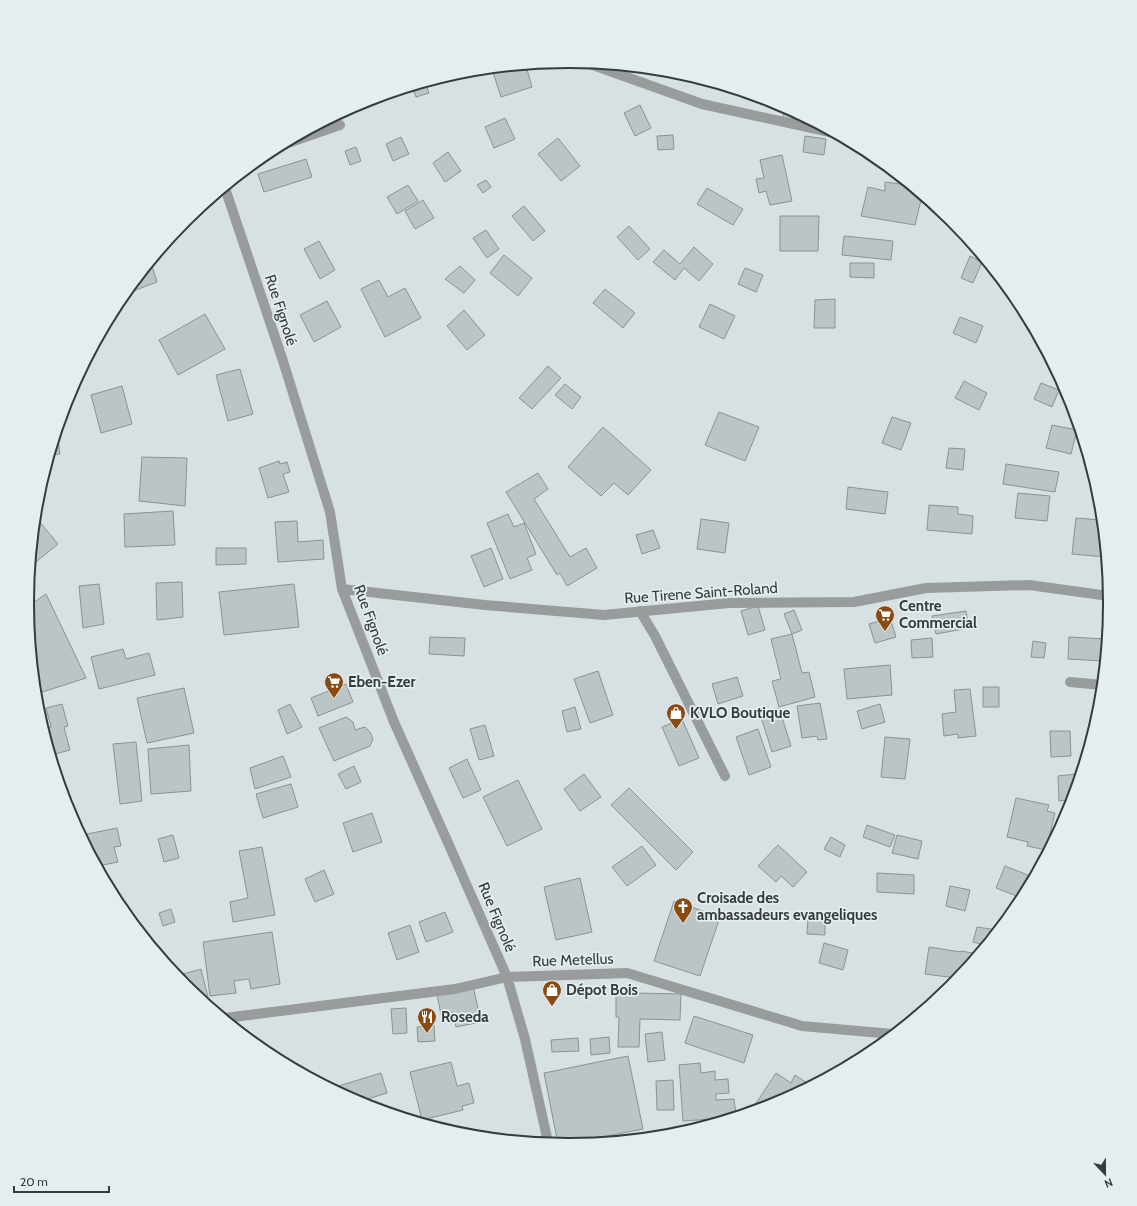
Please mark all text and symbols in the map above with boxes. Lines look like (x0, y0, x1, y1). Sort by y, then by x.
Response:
street label: Rue Fignolé (261, 272, 301, 348)
street label: Rue Tirene Saint-Roland (624, 579, 778, 607)
street label: Rue Fignolé (350, 582, 392, 658)
place label: Centre Commercial (899, 597, 977, 632)
supermarket icon: Centre Commercial (874, 604, 896, 632)
supermarket icon: Eben-Ezer (323, 671, 345, 699)
place label: Eben-Ezer (348, 673, 416, 691)
shop icon: KVLO Boutique (665, 702, 687, 730)
place label: KVLO Boutique (690, 704, 791, 722)
street label: Rue Fignolé (474, 879, 520, 955)
place label: Croisade des ambassadeurs evangeliques (697, 889, 877, 924)
church icon: Croisade des ambassadeurs evangeliques (672, 896, 694, 924)
street label: Rue Metellus (532, 950, 614, 970)
shop icon: Dépot Bois (541, 979, 563, 1007)
place label: Dépot Bois (566, 981, 638, 999)
restaurant icon: Roseda (416, 1006, 438, 1034)
place label: Roseda (441, 1008, 489, 1026)
north arrow (1085, 1154, 1125, 1194)
scale bar (14, 1168, 109, 1194)
text: 20 m (20, 1174, 48, 1189)
text: N (1103, 1175, 1115, 1191)

